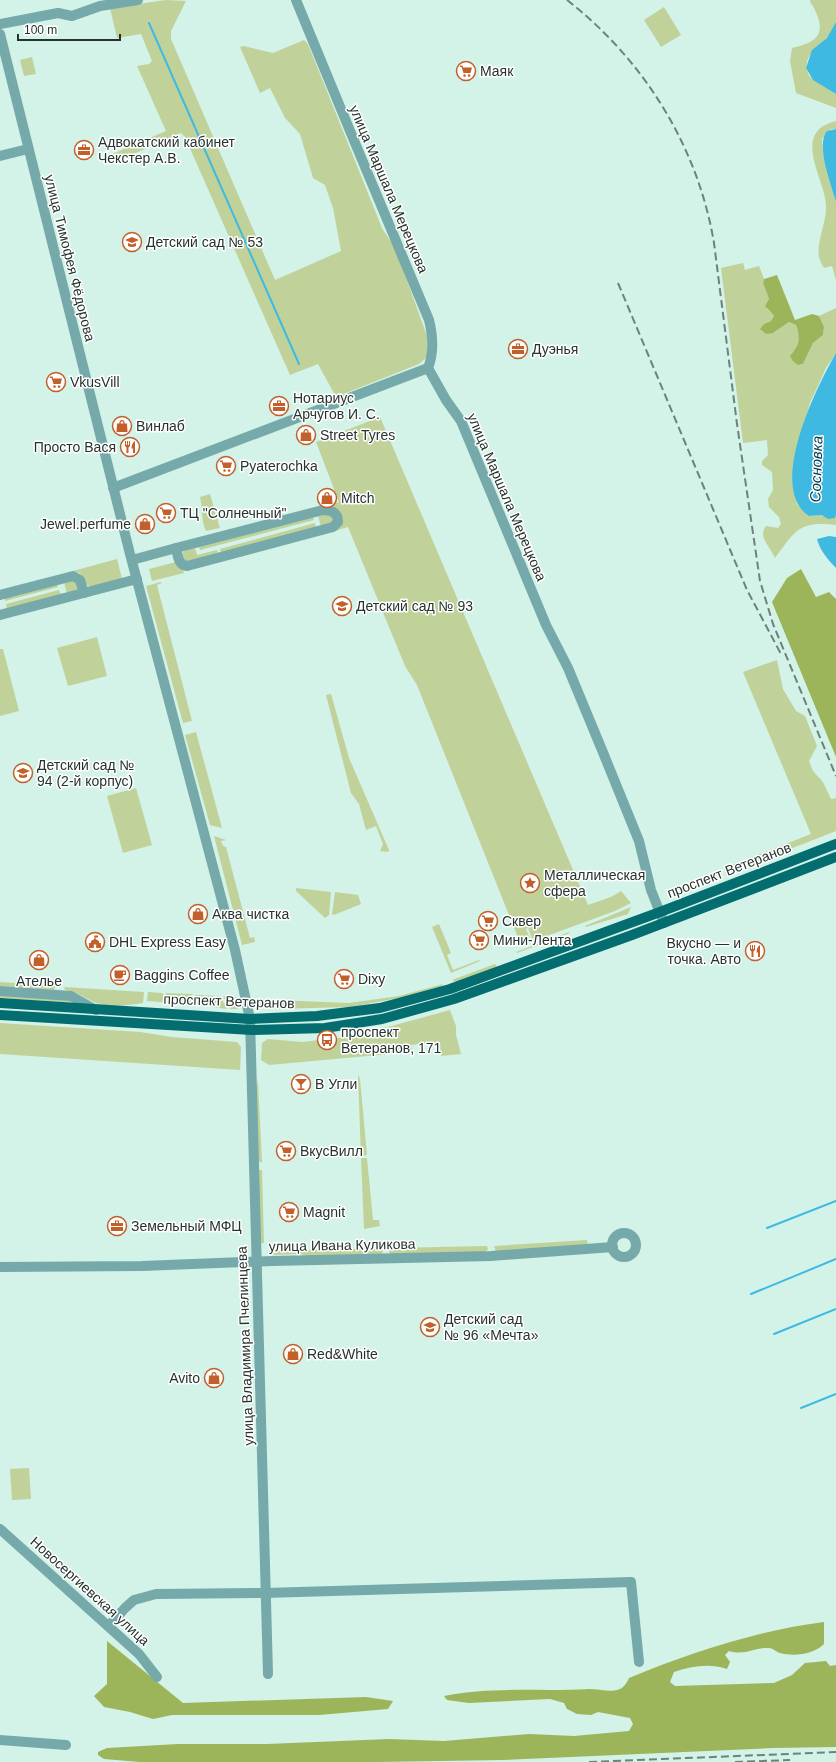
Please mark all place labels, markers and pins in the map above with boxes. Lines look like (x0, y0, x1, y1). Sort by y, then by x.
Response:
supermarket icon: Маяк (455, 60, 477, 82)
place label: Маяк (480, 63, 514, 79)
place label: Адвокатский кабинет Чекстер А.В. (98, 134, 236, 166)
office icon: Адвокатский кабинет Чекстер А.В. (73, 139, 95, 161)
school or university icon: Детский сад № 53 (121, 231, 143, 253)
place label: Детский сад № 53 (146, 234, 263, 250)
office icon: Дуэнья (507, 338, 529, 360)
place label: Дуэнья (532, 341, 578, 357)
supermarket icon: VkusVill (45, 371, 67, 393)
place label: VkusVill (70, 374, 120, 390)
place label: Нотариус Арчугов И. С. (293, 390, 380, 422)
office icon: Нотариус Арчугов И. С. (268, 395, 290, 417)
shop icon: Винлаб (111, 415, 133, 437)
place label: Винлаб (136, 418, 185, 434)
shop icon: Street Tyres (295, 424, 317, 446)
place label: Street Tyres (320, 427, 395, 443)
restaurant icon: Просто Вася (119, 436, 141, 458)
place label: Просто Вася (34, 439, 116, 455)
supermarket icon: Pyaterochka (215, 455, 237, 477)
place label: Pyaterochka (240, 458, 318, 474)
shop icon: Mitch (316, 487, 338, 509)
place label: Mitch (341, 490, 374, 506)
supermarket icon: ТЦ "Солнечный" (155, 502, 177, 524)
place label: ТЦ "Солнечный" (180, 505, 286, 521)
shop icon: Jewel.perfume (134, 513, 156, 535)
place label: Jewel.perfume (40, 516, 131, 532)
school or university icon: Детский сад № 93 (331, 595, 353, 617)
place label: Детский сад № 93 (356, 598, 473, 614)
place label: Детский сад № 94 (2-й корпус) (37, 757, 135, 789)
school or university icon: Детский сад № 94 (2-й корпус) (12, 762, 34, 784)
place label: Металлическая сфера (544, 867, 645, 899)
place icon: Металлическая сфера (519, 872, 541, 894)
shop icon: Аква чистка (187, 903, 209, 925)
place label: Аква чистка (212, 906, 289, 922)
supermarket icon: Сквер (477, 910, 499, 932)
place label: Сквер (502, 913, 541, 929)
supermarket icon: Мини-Лента (468, 929, 490, 951)
public building icon: DHL Express Easy (84, 931, 106, 953)
place label: Мини-Лента (493, 932, 572, 948)
place label: DHL Express Easy (109, 934, 226, 950)
place label: Вкусно — и точка. Авто (666, 935, 741, 967)
restaurant icon: Вкусно — и точка. Авто (744, 940, 766, 962)
shop icon: Ателье (28, 949, 50, 971)
cafe icon: Baggins Coffee (109, 964, 131, 986)
place label: Baggins Coffee (134, 967, 230, 983)
supermarket icon: Dixy (333, 968, 355, 990)
place label: Dixy (358, 971, 385, 987)
place label: Ателье (16, 973, 62, 989)
place label: проспект Ветеранов, 171 (341, 1024, 442, 1056)
bus stop icon: проспект Ветеранов, 171 (316, 1029, 338, 1051)
bar icon: В Угли (290, 1073, 312, 1095)
place label: В Угли (315, 1076, 357, 1092)
supermarket icon: ВкусВилл (275, 1140, 297, 1162)
place label: ВкусВилл (300, 1143, 363, 1159)
supermarket icon: Magnit (278, 1201, 300, 1223)
place label: Magnit (303, 1204, 345, 1220)
office icon: Земельный МФЦ (106, 1215, 128, 1237)
place label: Земельный МФЦ (131, 1218, 242, 1234)
place label: Детский сад № 96 «Мечта» (444, 1311, 539, 1343)
school or university icon: Детский сад № 96 «Мечта» (419, 1316, 441, 1338)
shop icon: Red&White (282, 1343, 304, 1365)
place label: Red&White (307, 1346, 378, 1362)
shop icon: Avito (203, 1367, 225, 1389)
place label: Avito (169, 1370, 200, 1386)

